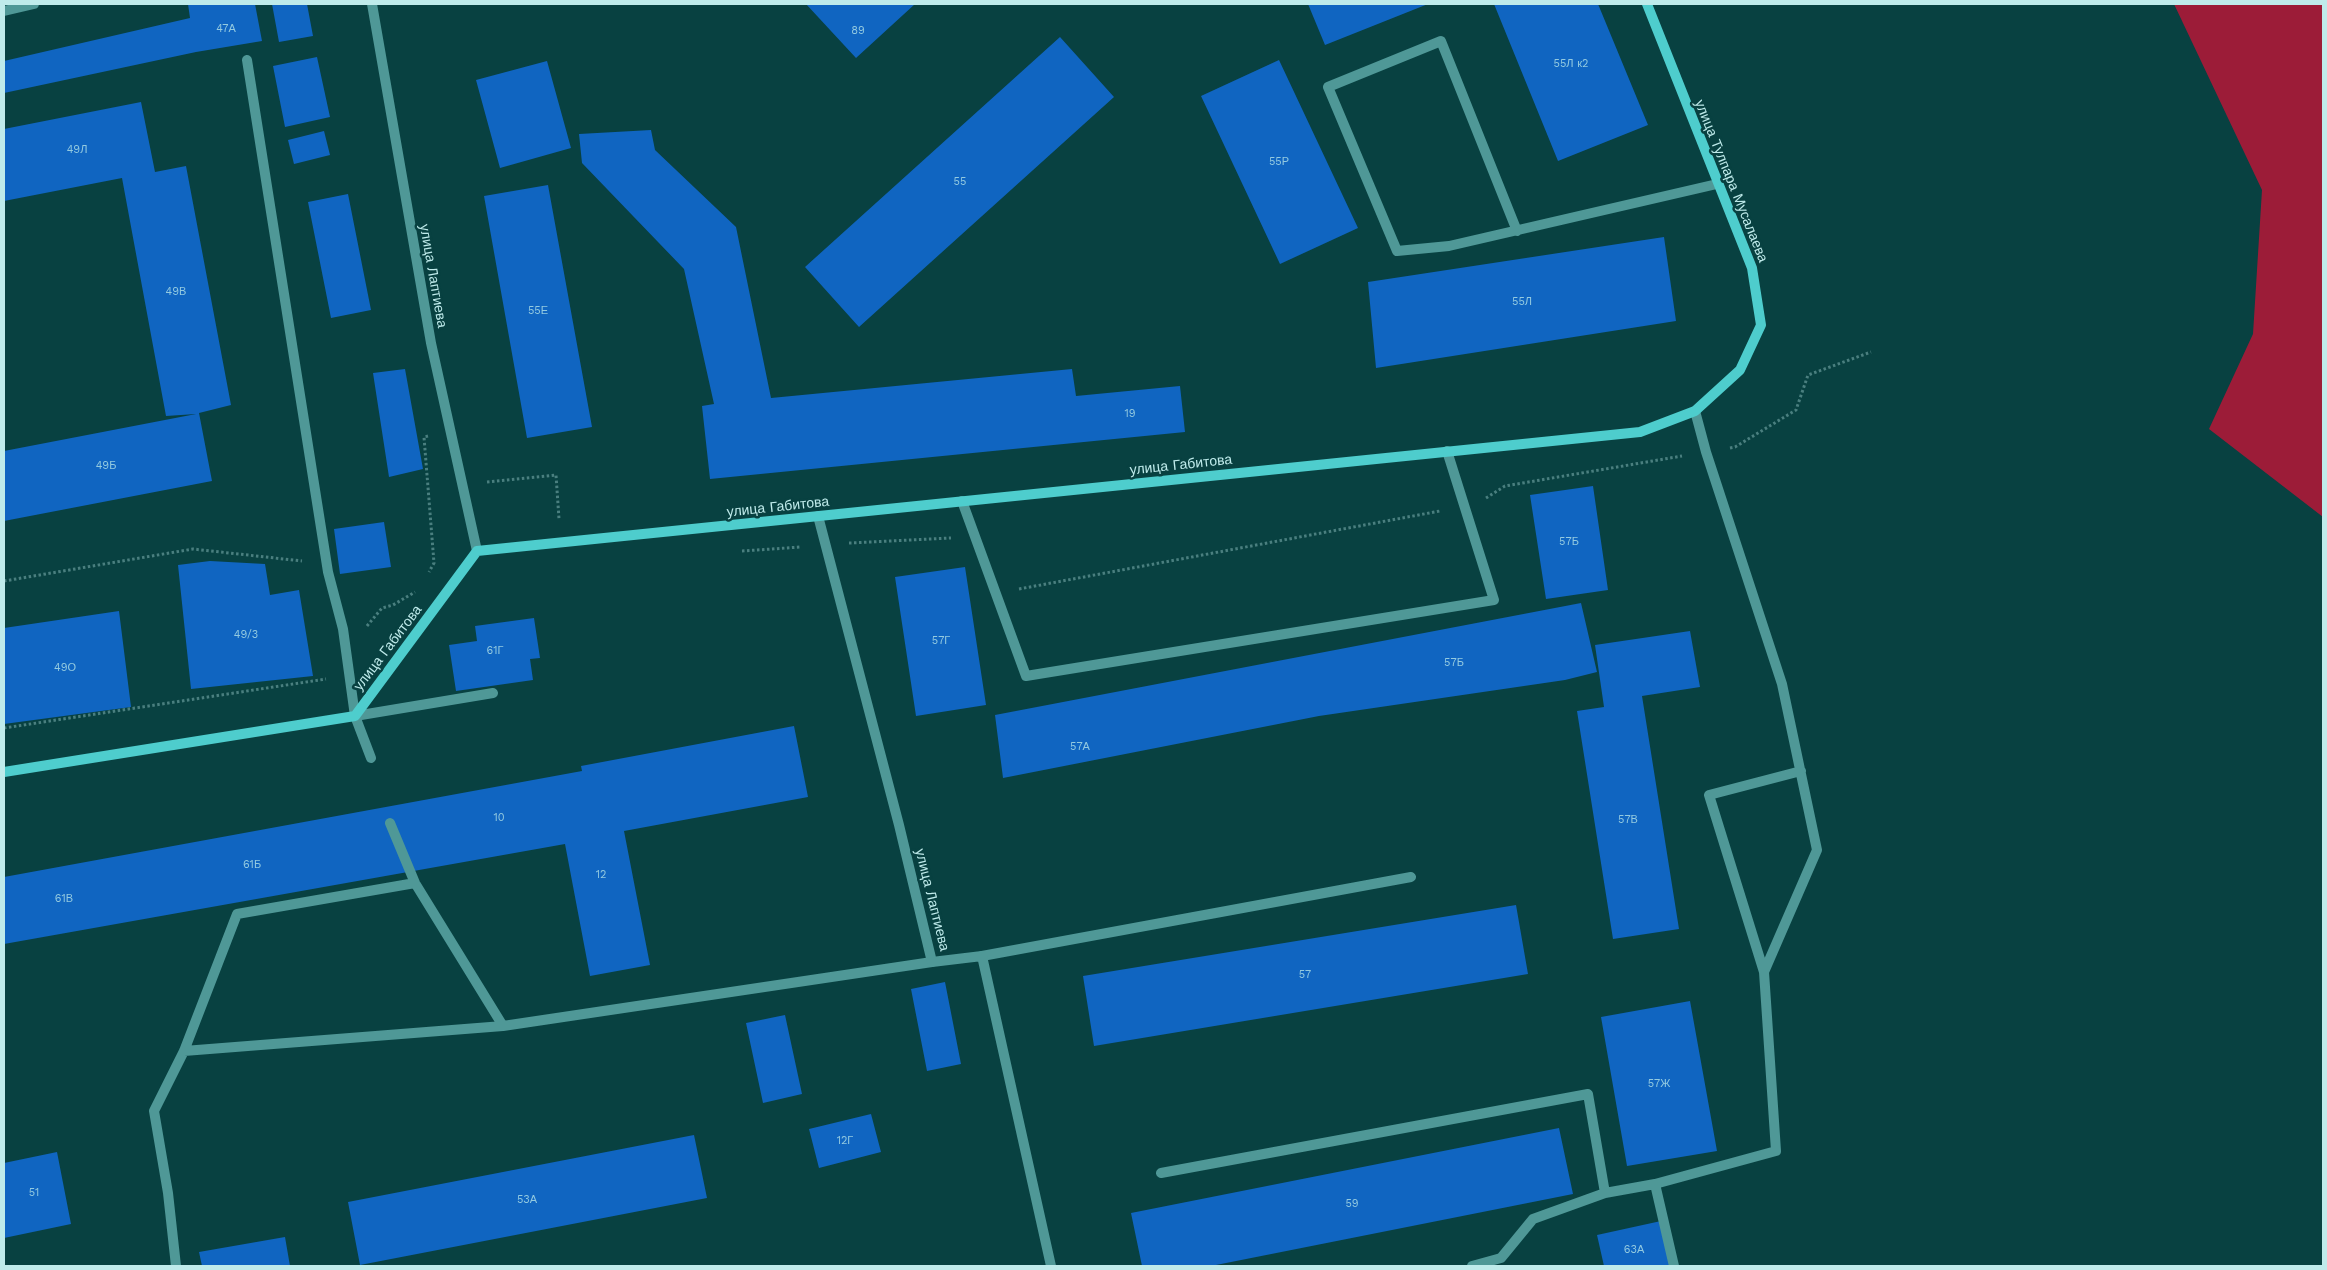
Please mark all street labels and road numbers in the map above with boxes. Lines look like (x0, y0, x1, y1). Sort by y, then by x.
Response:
street label: улица Тулпара Мусалаева (1691, 97, 1771, 265)
street label: улица Лаптиева (416, 223, 450, 329)
street label: улица Габитова (1129, 451, 1233, 479)
street label: улица Габитова (726, 493, 830, 521)
street label: улица Габитова (350, 602, 426, 694)
street label: улица Лаптиева (911, 847, 953, 953)

